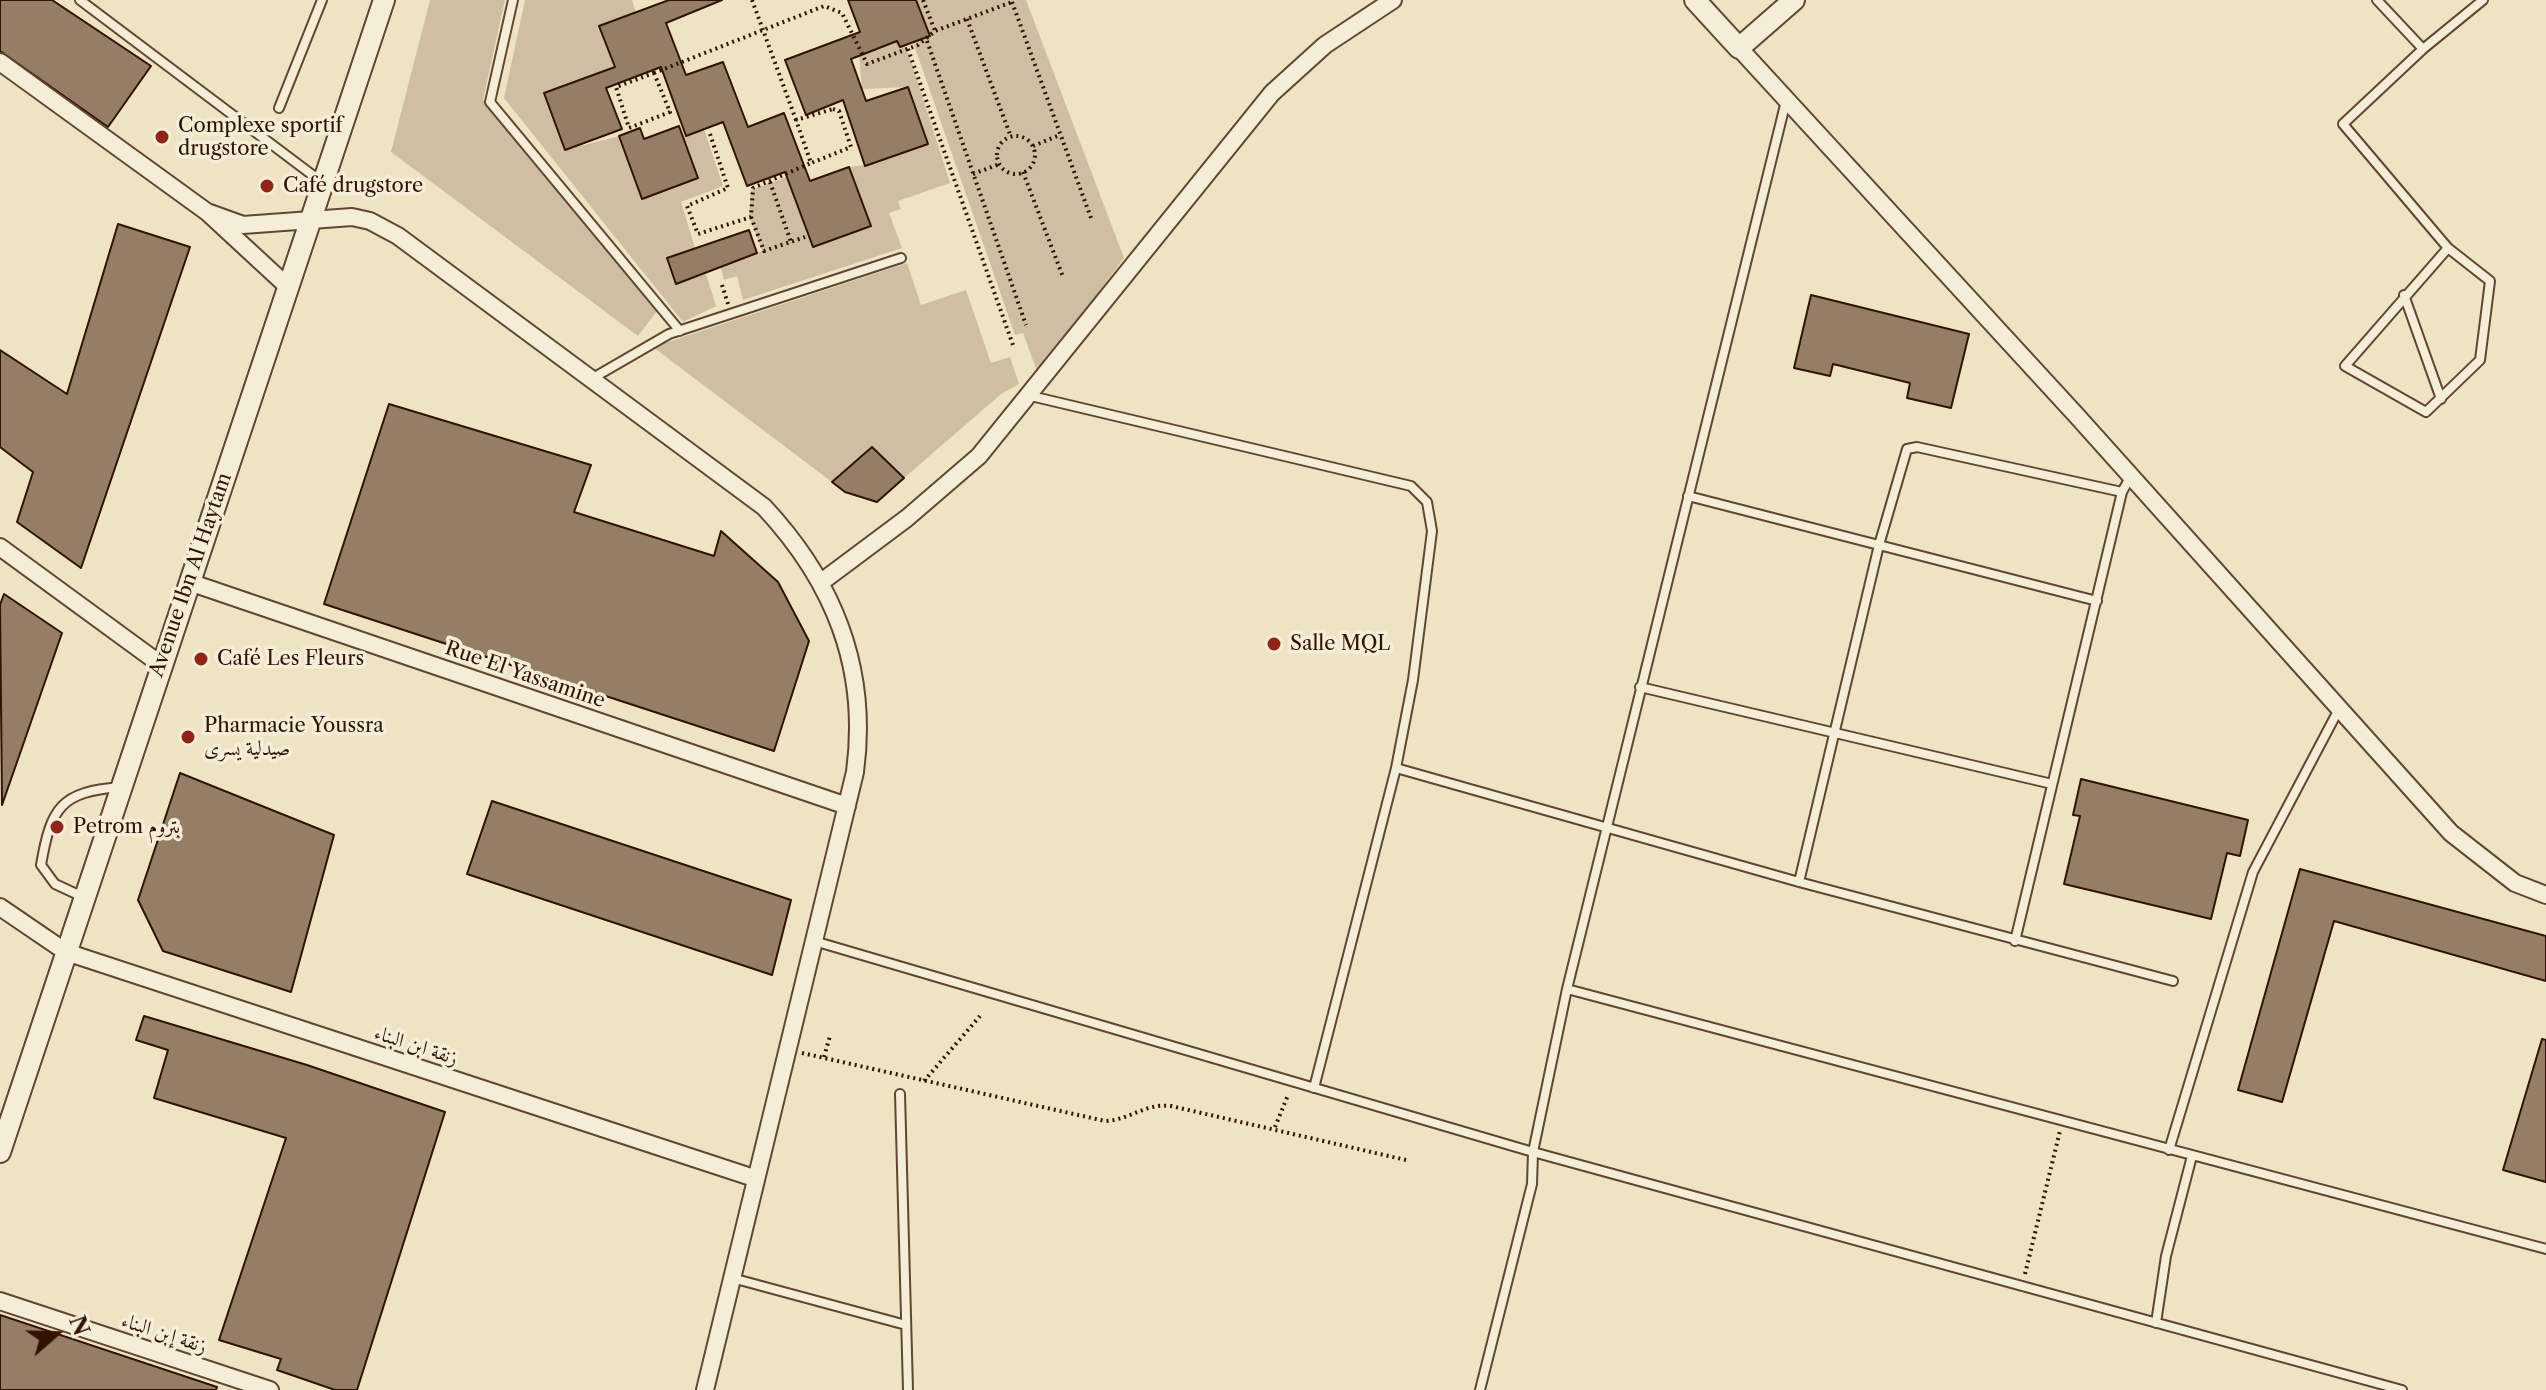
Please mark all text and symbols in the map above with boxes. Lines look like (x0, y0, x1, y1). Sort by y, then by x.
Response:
place label: Complexe sportif drugstore (178, 114, 343, 161)
marker: Complexe sportif drugstore (153, 128, 171, 146)
place label: Café drugstore (283, 174, 423, 198)
marker: Café drugstore (258, 177, 276, 195)
street label: Avenue Ibn Al Haytam (145, 470, 237, 680)
place label: Salle MQL (1290, 632, 1390, 656)
marker: Salle MQL (1265, 635, 1283, 653)
street label: Rue El Yassamine (442, 636, 608, 714)
place label: Café Les Fleurs (217, 647, 364, 671)
marker: Café Les Fleurs (192, 650, 210, 668)
place label: Pharmacie Youssra صيدلية يسرى (204, 714, 384, 761)
marker: Pharmacie Youssra صيدلية يسرى (179, 728, 197, 746)
place label: Petrom بتروم (73, 815, 180, 839)
marker: Petrom بتروم (48, 818, 66, 836)
street label: زنقة ابن البناء (371, 1021, 461, 1071)
north arrow (16, 1294, 96, 1374)
street label: زنقة إبن البناء (118, 1309, 210, 1359)
text: N (63, 1312, 95, 1339)

